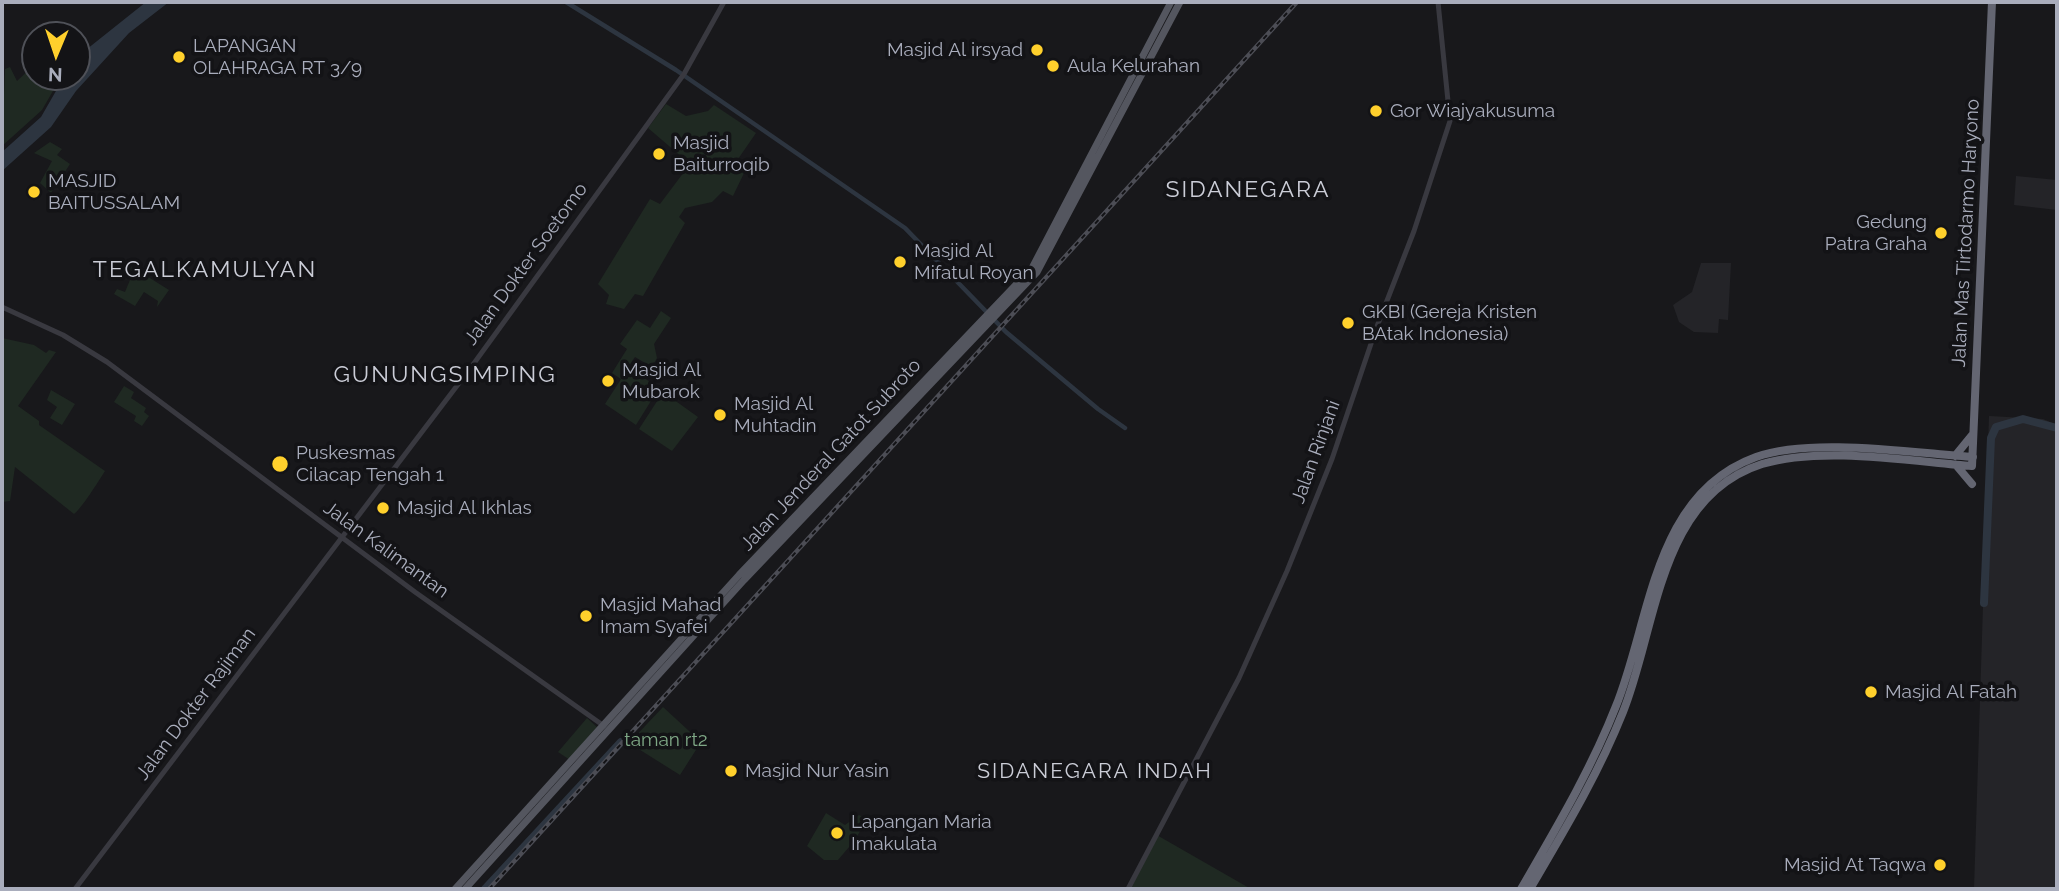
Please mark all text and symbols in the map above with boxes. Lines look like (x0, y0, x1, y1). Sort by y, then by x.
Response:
north arrow (21, 21, 91, 91)
place label: LAPANGAN OLAHRAGA RT 3/9 (193, 35, 362, 79)
place label: Masjid Al irsyad (887, 39, 1023, 61)
marker: Masjid Al irsyad (1029, 42, 1045, 58)
marker: LAPANGAN OLAHRAGA RT 3/9 (171, 49, 187, 65)
place label: Aula Kelurahan (1067, 55, 1200, 77)
marker: Aula Kelurahan (1045, 58, 1061, 74)
text: N (48, 64, 63, 86)
street label: Jalan Mas Tirtodarmo Haryono (1948, 98, 1984, 368)
place label: Gor Wiajyakusuma (1390, 100, 1555, 122)
marker: Gor Wiajyakusuma (1368, 103, 1384, 119)
place label: Masjid Baiturroqib (673, 132, 770, 176)
marker: Masjid Baiturroqib (651, 146, 667, 162)
place label: MASJID BAITUSSALAM (48, 170, 180, 214)
district label: SIDANEGARA (1167, 176, 1329, 204)
street label: Jalan Dokter Soetomo (460, 179, 592, 349)
marker: MASJID BAITUSSALAM (26, 184, 42, 200)
place label: Gedung Patra Graha (1825, 211, 1927, 255)
marker: Gedung Patra Graha (1933, 225, 1949, 241)
place label: Masjid Al Mifatul Royan (914, 240, 1033, 284)
marker: Masjid Al Mifatul Royan (892, 254, 908, 270)
district label: TEGALKAMULYAN (94, 256, 316, 284)
place label: GKBI (Gereja Kristen BAtak Indonesia) (1362, 301, 1537, 345)
marker: GKBI (Gereja Kristen BAtak Indonesia) (1340, 315, 1356, 331)
street label: Jalan Jenderal Gatot Subroto (736, 354, 926, 556)
place label: Masjid Al Mubarok (622, 359, 701, 403)
district label: GUNUNGSIMPING (335, 361, 555, 389)
marker: Masjid Al Mubarok (600, 373, 616, 389)
place label: Masjid Al Muhtadin (734, 393, 817, 437)
street label: Jalan Rinjani (1287, 397, 1345, 507)
marker: Masjid Al Muhtadin (712, 407, 728, 423)
place label: Puskesmas Cilacap Tengah 1 (296, 442, 444, 486)
marker: Puskesmas Cilacap Tengah 1 (270, 454, 290, 474)
street label: Jalan Kalimantan (319, 497, 453, 603)
place label: Masjid Al Ikhlas (397, 497, 532, 519)
marker: Masjid Al Ikhlas (375, 500, 391, 516)
place label: Masjid Mahad Imam Syafei (600, 594, 721, 638)
marker: Masjid Mahad Imam Syafei (578, 608, 594, 624)
street label: Jalan Dokter Rajiman (131, 623, 261, 785)
place label: Masjid Al Fatah (1885, 681, 2017, 703)
marker: Masjid Al Fatah (1863, 684, 1879, 700)
park label: taman rt2 (624, 729, 708, 751)
district label: SIDANEGARA INDAH (979, 759, 1211, 785)
place label: Masjid Nur Yasin (745, 760, 889, 782)
marker: Masjid Nur Yasin (723, 763, 739, 779)
place label: Lapangan Maria Imakulata (851, 811, 992, 855)
marker: Lapangan Maria Imakulata (829, 825, 845, 841)
place label: Masjid At Taqwa (1784, 854, 1926, 876)
marker: Masjid At Taqwa (1932, 857, 1948, 873)

